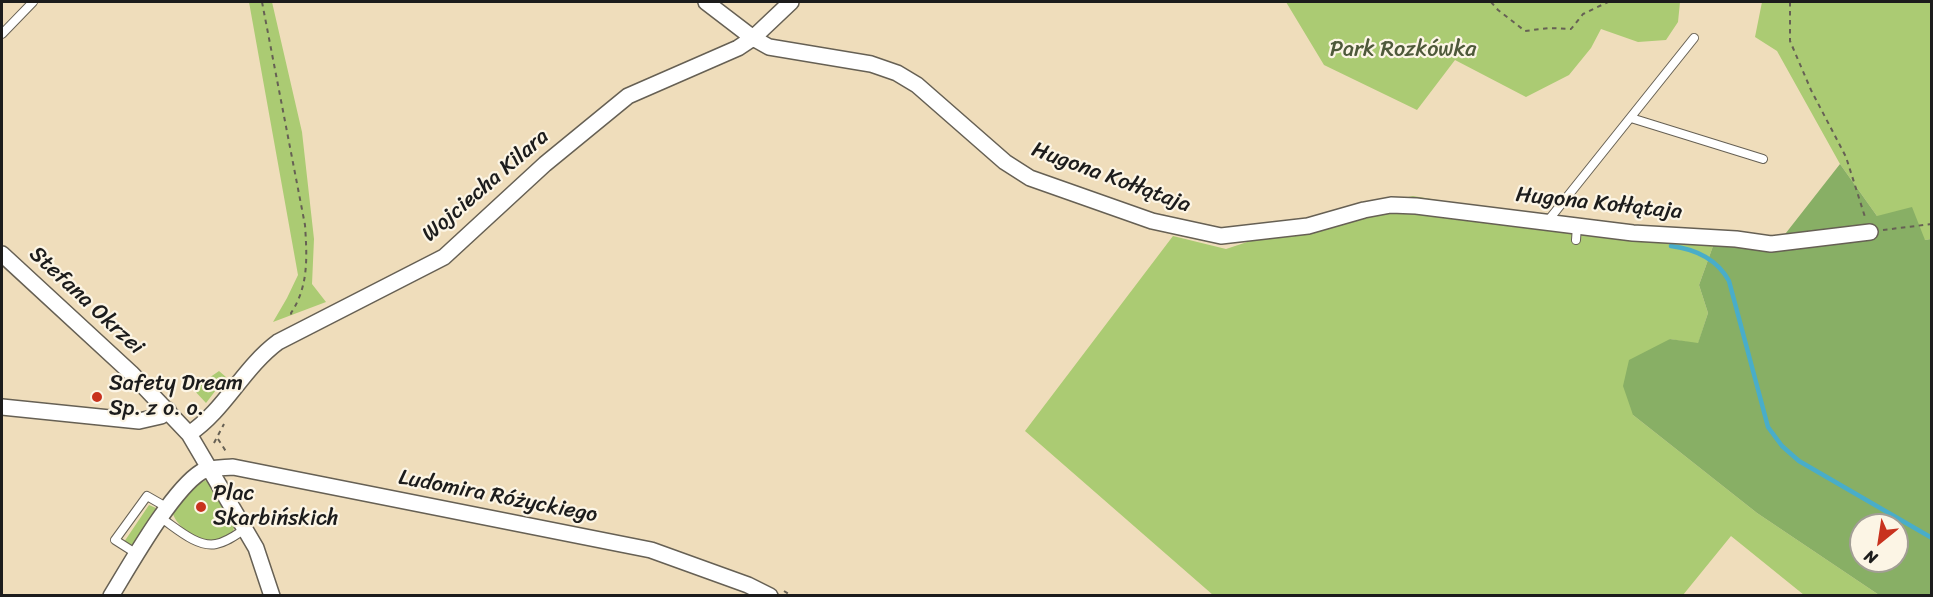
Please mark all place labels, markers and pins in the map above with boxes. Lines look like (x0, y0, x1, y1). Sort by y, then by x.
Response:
place label: Safety Dream Sp. z o. o. (109, 371, 243, 422)
marker: Safety Dream Sp. z o. o. (90, 390, 104, 404)
place label: Plac Skarbińskich (213, 481, 339, 532)
marker: Plac Skarbińskich (194, 500, 208, 514)

